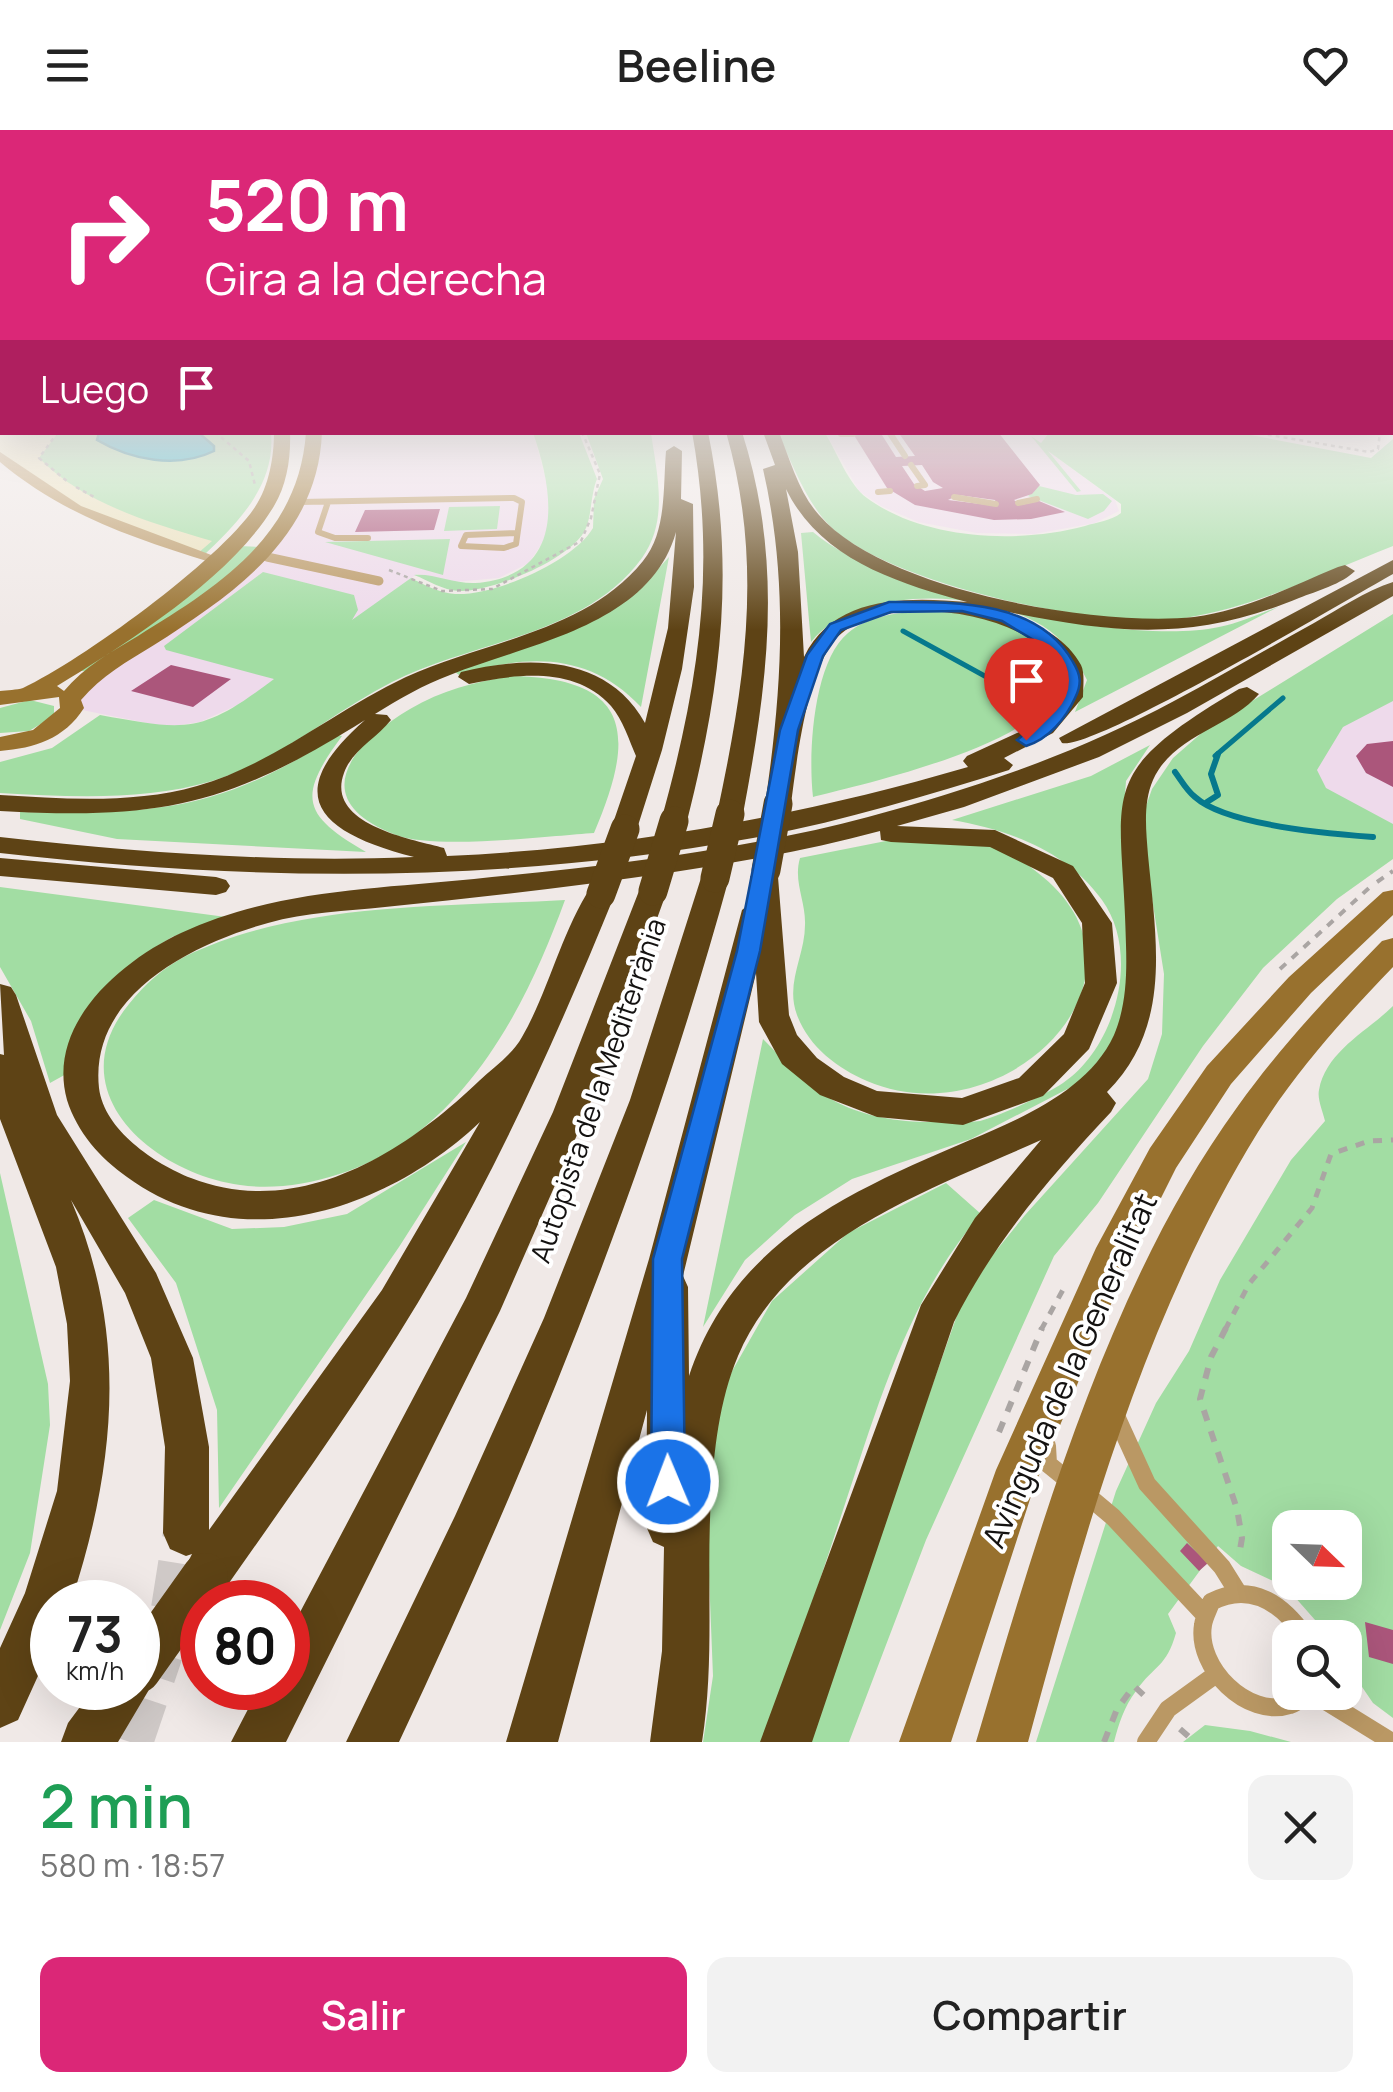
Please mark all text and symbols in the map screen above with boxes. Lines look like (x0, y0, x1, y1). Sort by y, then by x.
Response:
text: Beeline (617, 34, 776, 96)
icon: menu (40, 38, 95, 93)
icon: heart (1298, 38, 1353, 93)
text: 520 m (205, 156, 409, 252)
icon: right (40, 170, 170, 300)
text: Gira a la derecha (205, 247, 547, 309)
icon: arrive (169, 360, 224, 415)
text: Luego (40, 362, 149, 414)
pin (984, 638, 1069, 741)
icon: arrive (999, 653, 1054, 708)
street label: Autopista de la Mediterrània (520, 913, 674, 1267)
street label: Avinguda de la Generalitat (971, 1186, 1167, 1554)
position arrow (616, 1430, 720, 1534)
north arrow (1272, 1510, 1362, 1600)
map controls (1272, 1510, 1362, 1710)
speed limit sign: 80 (180, 1580, 310, 1710)
text: 73 (67, 1599, 123, 1667)
button: search (1272, 1620, 1362, 1710)
text: km/h (66, 1653, 124, 1688)
text: 2 min (40, 1764, 193, 1846)
button: close (1248, 1775, 1353, 1880)
text: 580 m · 18:57 (40, 1843, 225, 1887)
button: Salir (40, 1957, 687, 2072)
button: Compartir (707, 1957, 1353, 2072)

